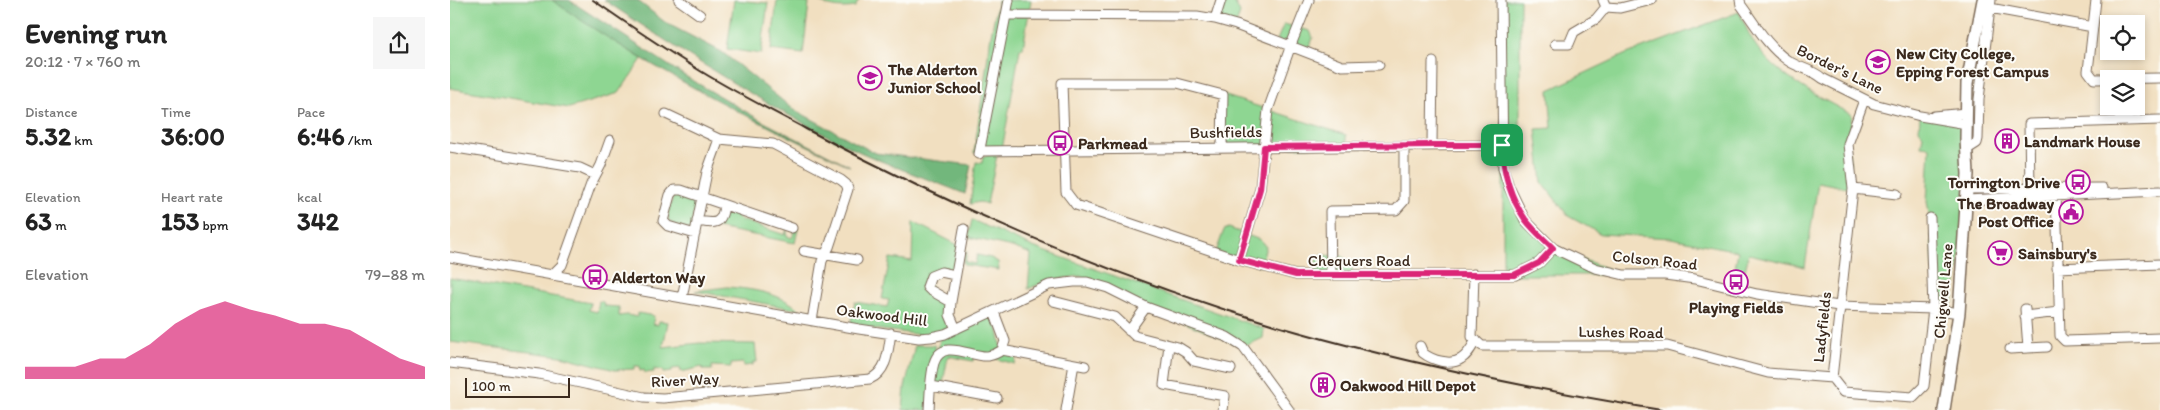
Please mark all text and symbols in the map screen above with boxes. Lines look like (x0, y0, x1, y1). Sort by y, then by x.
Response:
map controls (2100, 15, 2145, 115)
button: locate (2100, 15, 2145, 60)
text: Evening run (25, 16, 167, 50)
button: share (373, 17, 425, 69)
street label: Border's Lane (1794, 40, 1886, 98)
place label: New City College, Epping Forest Campus (1896, 44, 2049, 82)
school or university icon: New City College, Epping Forest Campus (1865, 49, 1891, 75)
text: 20:12 · 7 × 760 m (25, 52, 140, 71)
place label: The Alderton Junior School (887, 60, 982, 97)
school or university icon: The Alderton Junior School (857, 65, 883, 91)
button: layers (2100, 70, 2145, 115)
text: Distance (25, 104, 77, 121)
text: Time (161, 104, 191, 121)
text: Pace (297, 104, 325, 121)
text: 5.32 (25, 121, 71, 151)
text: 36:00 (161, 121, 225, 151)
text: 6:46 (297, 121, 345, 151)
street label: Bushfields (1189, 122, 1263, 142)
pin (1481, 124, 1523, 166)
building icon: Landmark House (1994, 128, 2020, 154)
bus stop icon: Parkmead (1047, 130, 1073, 156)
icon: arrive (1488, 131, 1516, 159)
text: km (71, 132, 93, 149)
text: /km (345, 132, 372, 149)
place label: Landmark House (2024, 132, 2141, 151)
place label: Parkmead (1078, 134, 1148, 153)
bus stop icon: Torrington Drive (2065, 169, 2091, 195)
place label: Torrington Drive (1947, 173, 2060, 193)
text: Elevation (25, 189, 81, 206)
text: Heart rate (161, 189, 223, 206)
text: kcal (297, 189, 322, 206)
place label: The Broadway Post Office (1956, 194, 2054, 231)
public building icon: The Broadway Post Office (2058, 199, 2084, 225)
text: 63 (25, 206, 52, 236)
text: 153 (161, 206, 199, 236)
text: 342 (297, 206, 339, 236)
text: m (52, 217, 67, 234)
text: bpm (199, 217, 228, 234)
supermarket icon: Sainsbury's (1987, 240, 2013, 266)
street label: Chigwell Lane (1929, 243, 1957, 339)
place label: Sainsbury's (2018, 244, 2097, 264)
street label: Colson Road (1611, 246, 1699, 274)
street label: Chequers Road (1308, 251, 1411, 270)
bus stop icon: Alderton Way (582, 264, 608, 290)
text: Elevation (25, 265, 89, 284)
text: 79–88 m (365, 265, 425, 284)
place label: Alderton Way (611, 268, 706, 288)
bus stop icon: Playing Fields (1723, 269, 1749, 295)
street label: Ladyfields (1809, 291, 1835, 363)
place label: Playing Fields (1689, 298, 1783, 318)
street label: Oakwood Hill (835, 300, 929, 330)
street label: Lushes Road (1578, 322, 1664, 342)
street label: River Way (651, 369, 720, 391)
building icon: Oakwood Hill Depot (1310, 372, 1336, 398)
scale bar (465, 375, 570, 398)
place label: Oakwood Hill Depot (1340, 376, 1476, 396)
text: 100 m (472, 378, 511, 395)

